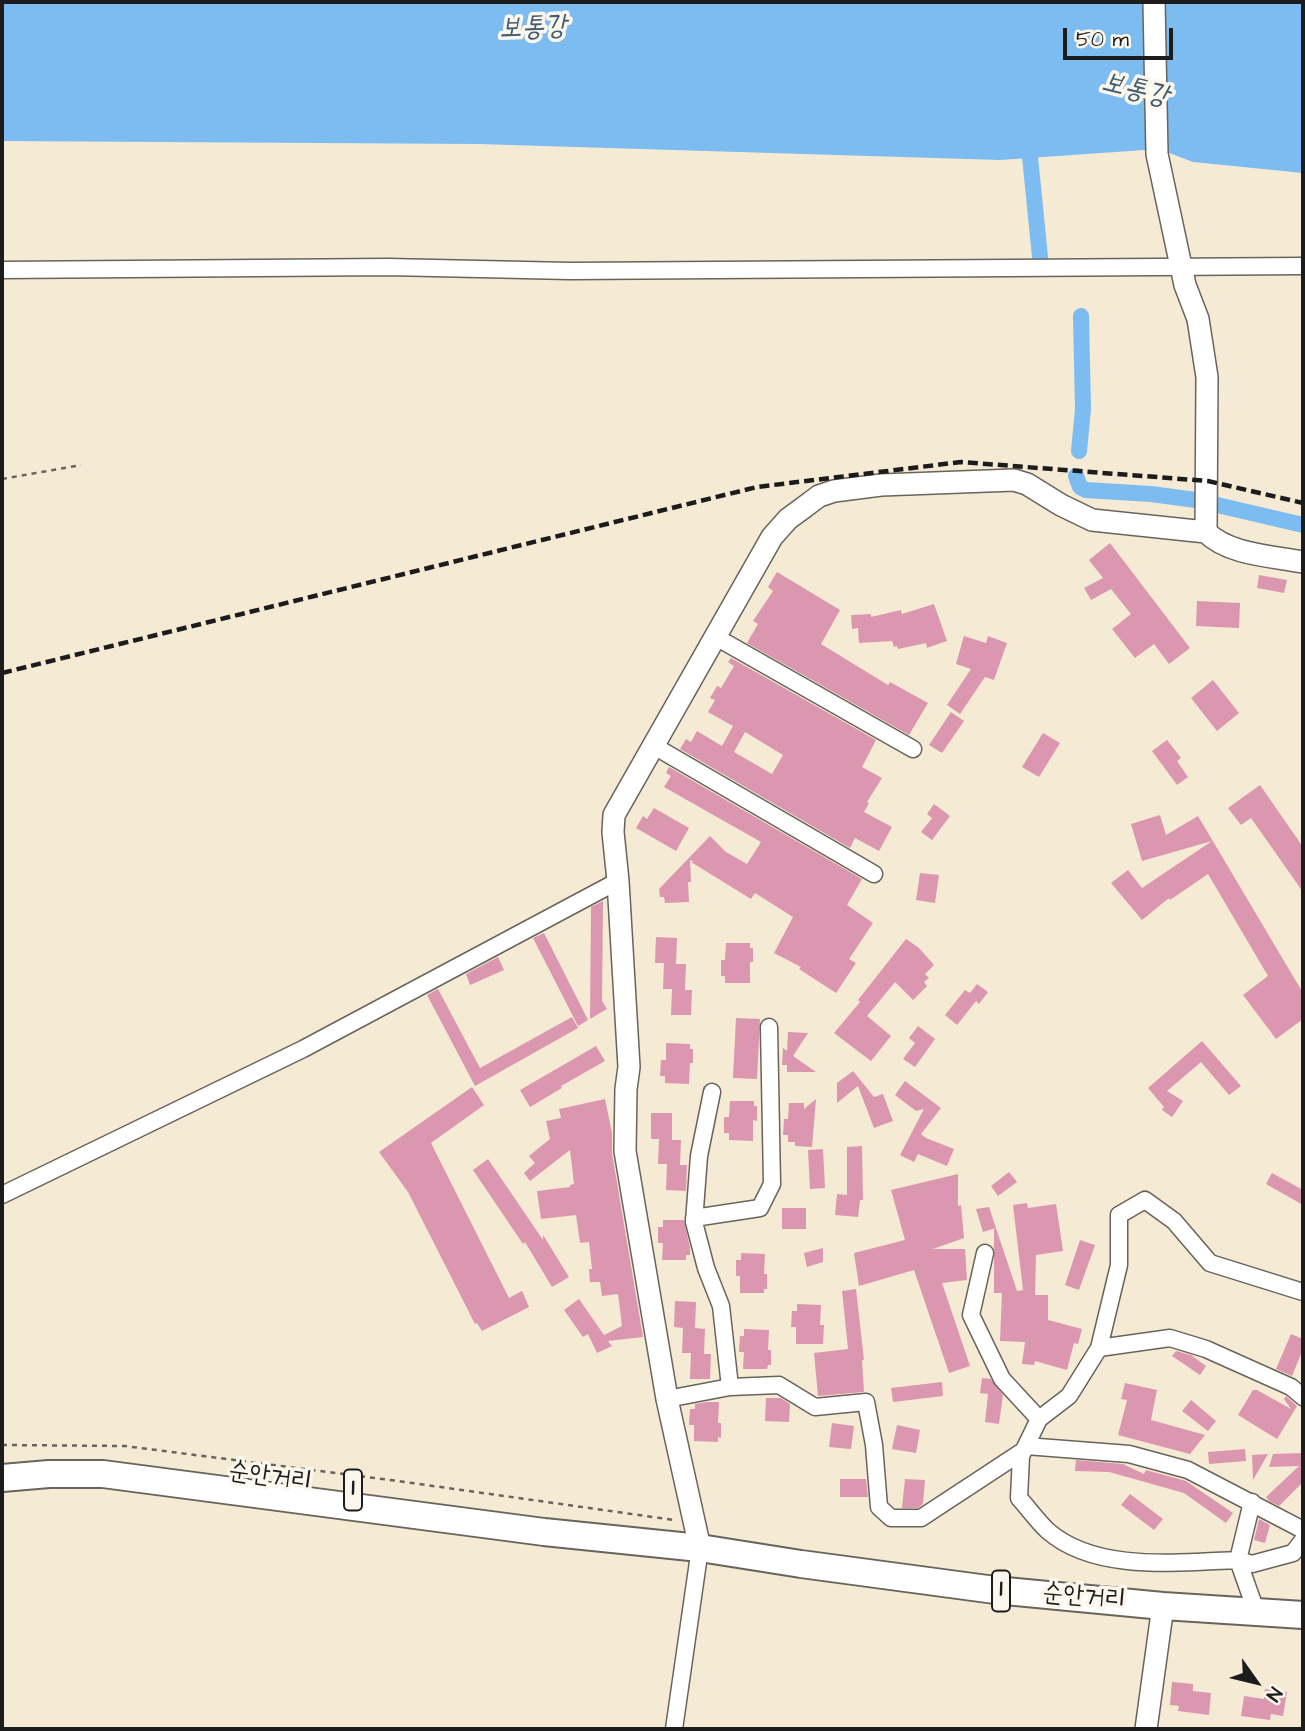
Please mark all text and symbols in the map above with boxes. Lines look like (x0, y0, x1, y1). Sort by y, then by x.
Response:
water label: 보통강 (499, 11, 567, 47)
scale bar (1067, 14, 1177, 58)
text: 50 m (1076, 25, 1129, 54)
water label: 보통강 (1098, 67, 1172, 115)
street label: 순안거리 (226, 1457, 314, 1499)
road number: 1 (344, 1470, 362, 1510)
road number: 1 (992, 1570, 1010, 1611)
street label: 순안거리 (1041, 1579, 1127, 1617)
north arrow (1221, 1647, 1291, 1717)
text: N (1259, 1682, 1288, 1707)

